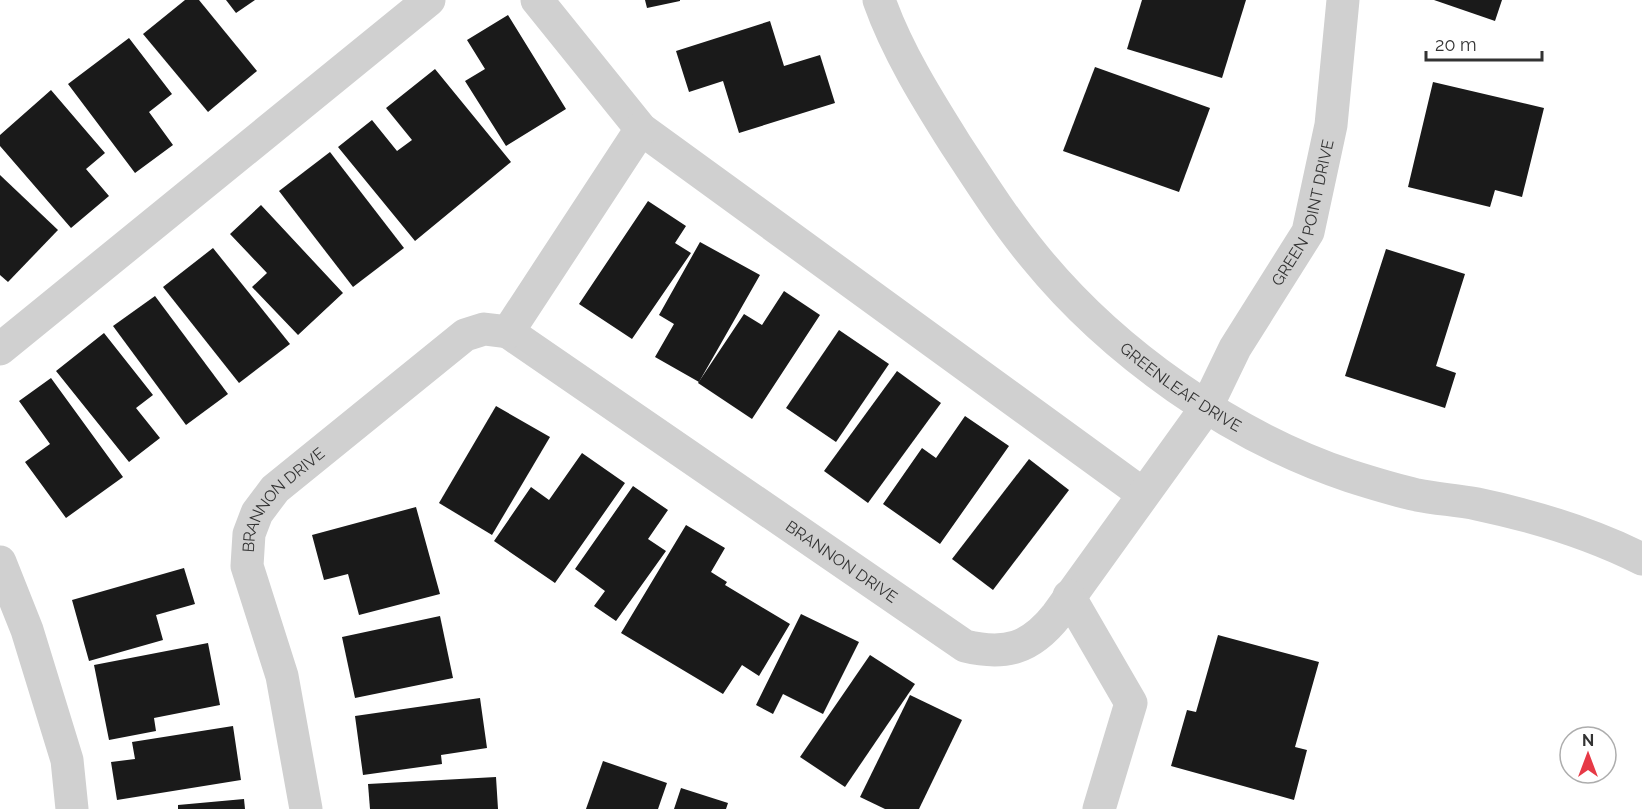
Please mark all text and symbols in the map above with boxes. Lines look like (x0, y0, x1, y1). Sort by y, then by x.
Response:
scale bar (1426, 24, 1542, 62)
text: 20 m (1435, 34, 1477, 55)
street label: GREEN POINT DRIVE (1268, 137, 1338, 289)
street label: GREENLEAF DRIVE (1116, 339, 1245, 436)
street label: BRANNON DRIVE (239, 444, 329, 553)
street label: BRANNON DRIVE (782, 517, 901, 607)
north arrow (1558, 725, 1618, 785)
text: N (1582, 731, 1594, 750)

